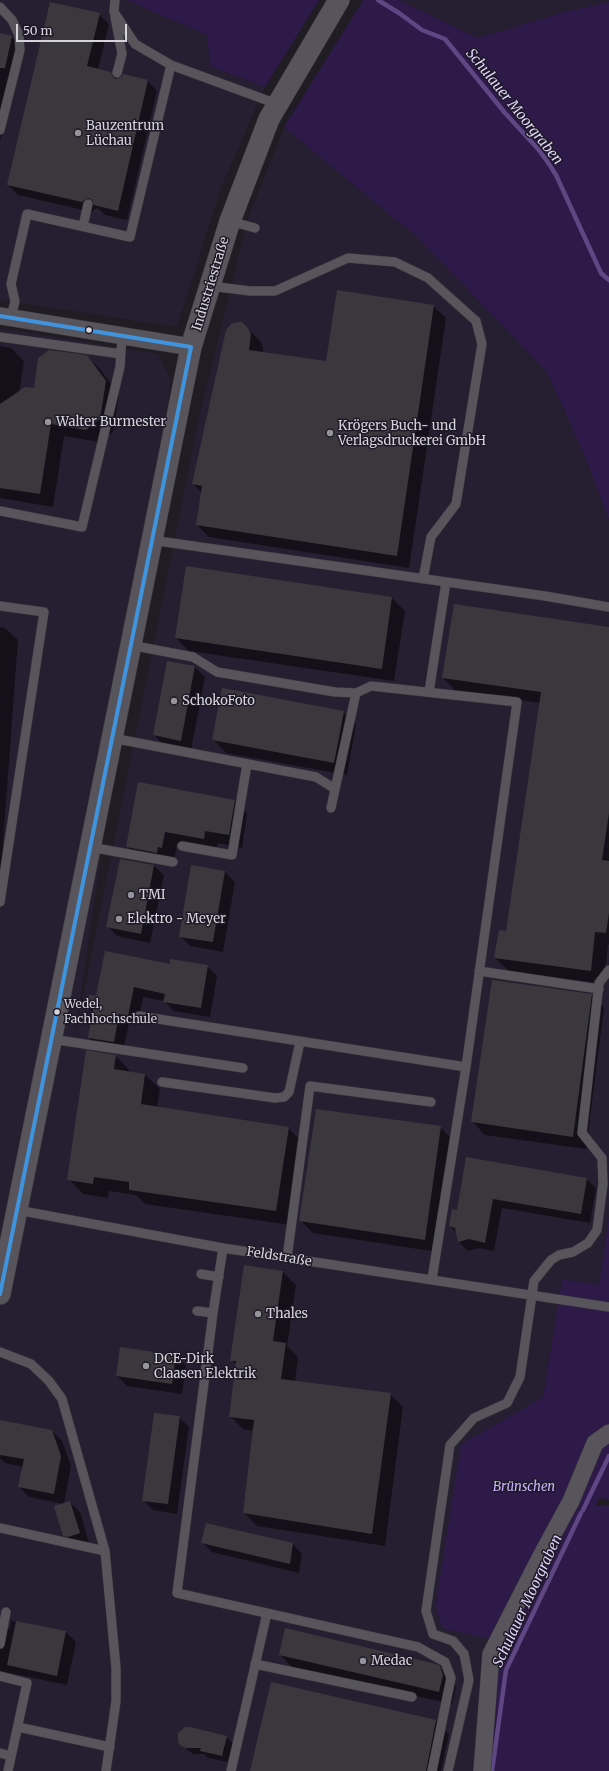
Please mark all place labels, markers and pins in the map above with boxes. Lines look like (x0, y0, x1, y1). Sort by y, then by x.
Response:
place label: Bauzentrum Lüchau (86, 118, 164, 149)
marker: Bauzentrum Lüchau (73, 128, 83, 138)
unlabelled marker (84, 325, 94, 335)
place label: Walter Burmester (56, 414, 166, 430)
marker: Walter Burmester (43, 417, 53, 427)
place label: Krögers Buch- und Verlagsdruckerei GmbH (338, 418, 486, 449)
marker: Krögers Buch- und Verlagsdruckerei GmbH (325, 428, 335, 438)
place label: SchokoFoto (182, 693, 255, 709)
marker: SchokoFoto (169, 696, 179, 706)
place label: TMI (139, 887, 166, 903)
marker: TMI (126, 890, 136, 900)
place label: Elektro - Meyer (127, 911, 226, 927)
marker: Elektro - Meyer (114, 914, 124, 924)
place label: Wedel, Fachhochschule (64, 998, 157, 1026)
marker: Wedel, Fachhochschule (52, 1007, 62, 1017)
place label: Thales (266, 1306, 308, 1322)
marker: Thales (253, 1309, 263, 1319)
place label: DCE-Dirk Claasen Elektrik (154, 1351, 256, 1382)
marker: DCE-Dirk Claasen Elektrik (141, 1361, 151, 1371)
place label: Medac (371, 1653, 412, 1669)
marker: Medac (358, 1656, 368, 1666)

